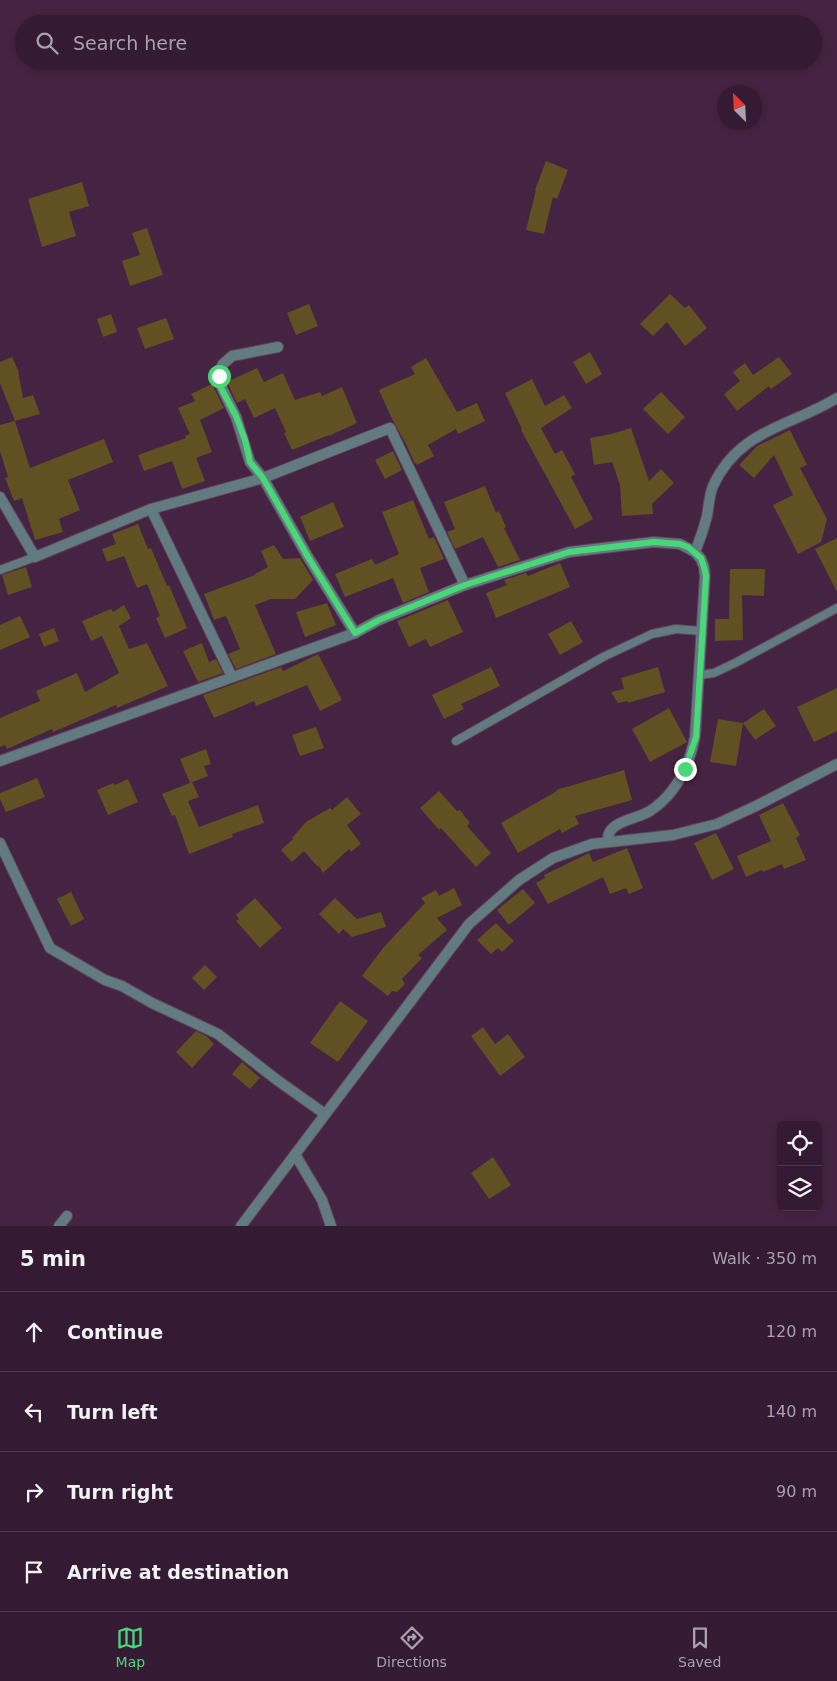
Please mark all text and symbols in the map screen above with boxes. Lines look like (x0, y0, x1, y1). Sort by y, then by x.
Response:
search box (15, 15, 822, 70)
icon: search (33, 29, 61, 57)
text: Search here (73, 32, 187, 54)
north arrow (717, 85, 762, 130)
route start (208, 365, 231, 388)
route end (674, 758, 697, 781)
map controls (777, 1121, 822, 1211)
button: locate (777, 1121, 822, 1166)
button: layers (777, 1166, 822, 1211)
text: 5 min (20, 1247, 86, 1271)
text: Walk · 350 m (712, 1249, 817, 1268)
icon: ahead (20, 1318, 48, 1346)
text: Continue (67, 1321, 163, 1343)
text: 120 m (766, 1322, 817, 1341)
icon: left (20, 1398, 48, 1426)
text: Turn left (67, 1401, 158, 1423)
text: 140 m (766, 1402, 817, 1421)
icon: right (20, 1478, 48, 1506)
text: Turn right (67, 1481, 173, 1503)
text: 90 m (776, 1482, 817, 1501)
icon: arrive (20, 1558, 48, 1586)
text: Arrive at destination (67, 1561, 289, 1583)
tab: Map (116, 1624, 145, 1670)
tab: Directions (376, 1624, 447, 1670)
tab: Saved (678, 1624, 721, 1670)

